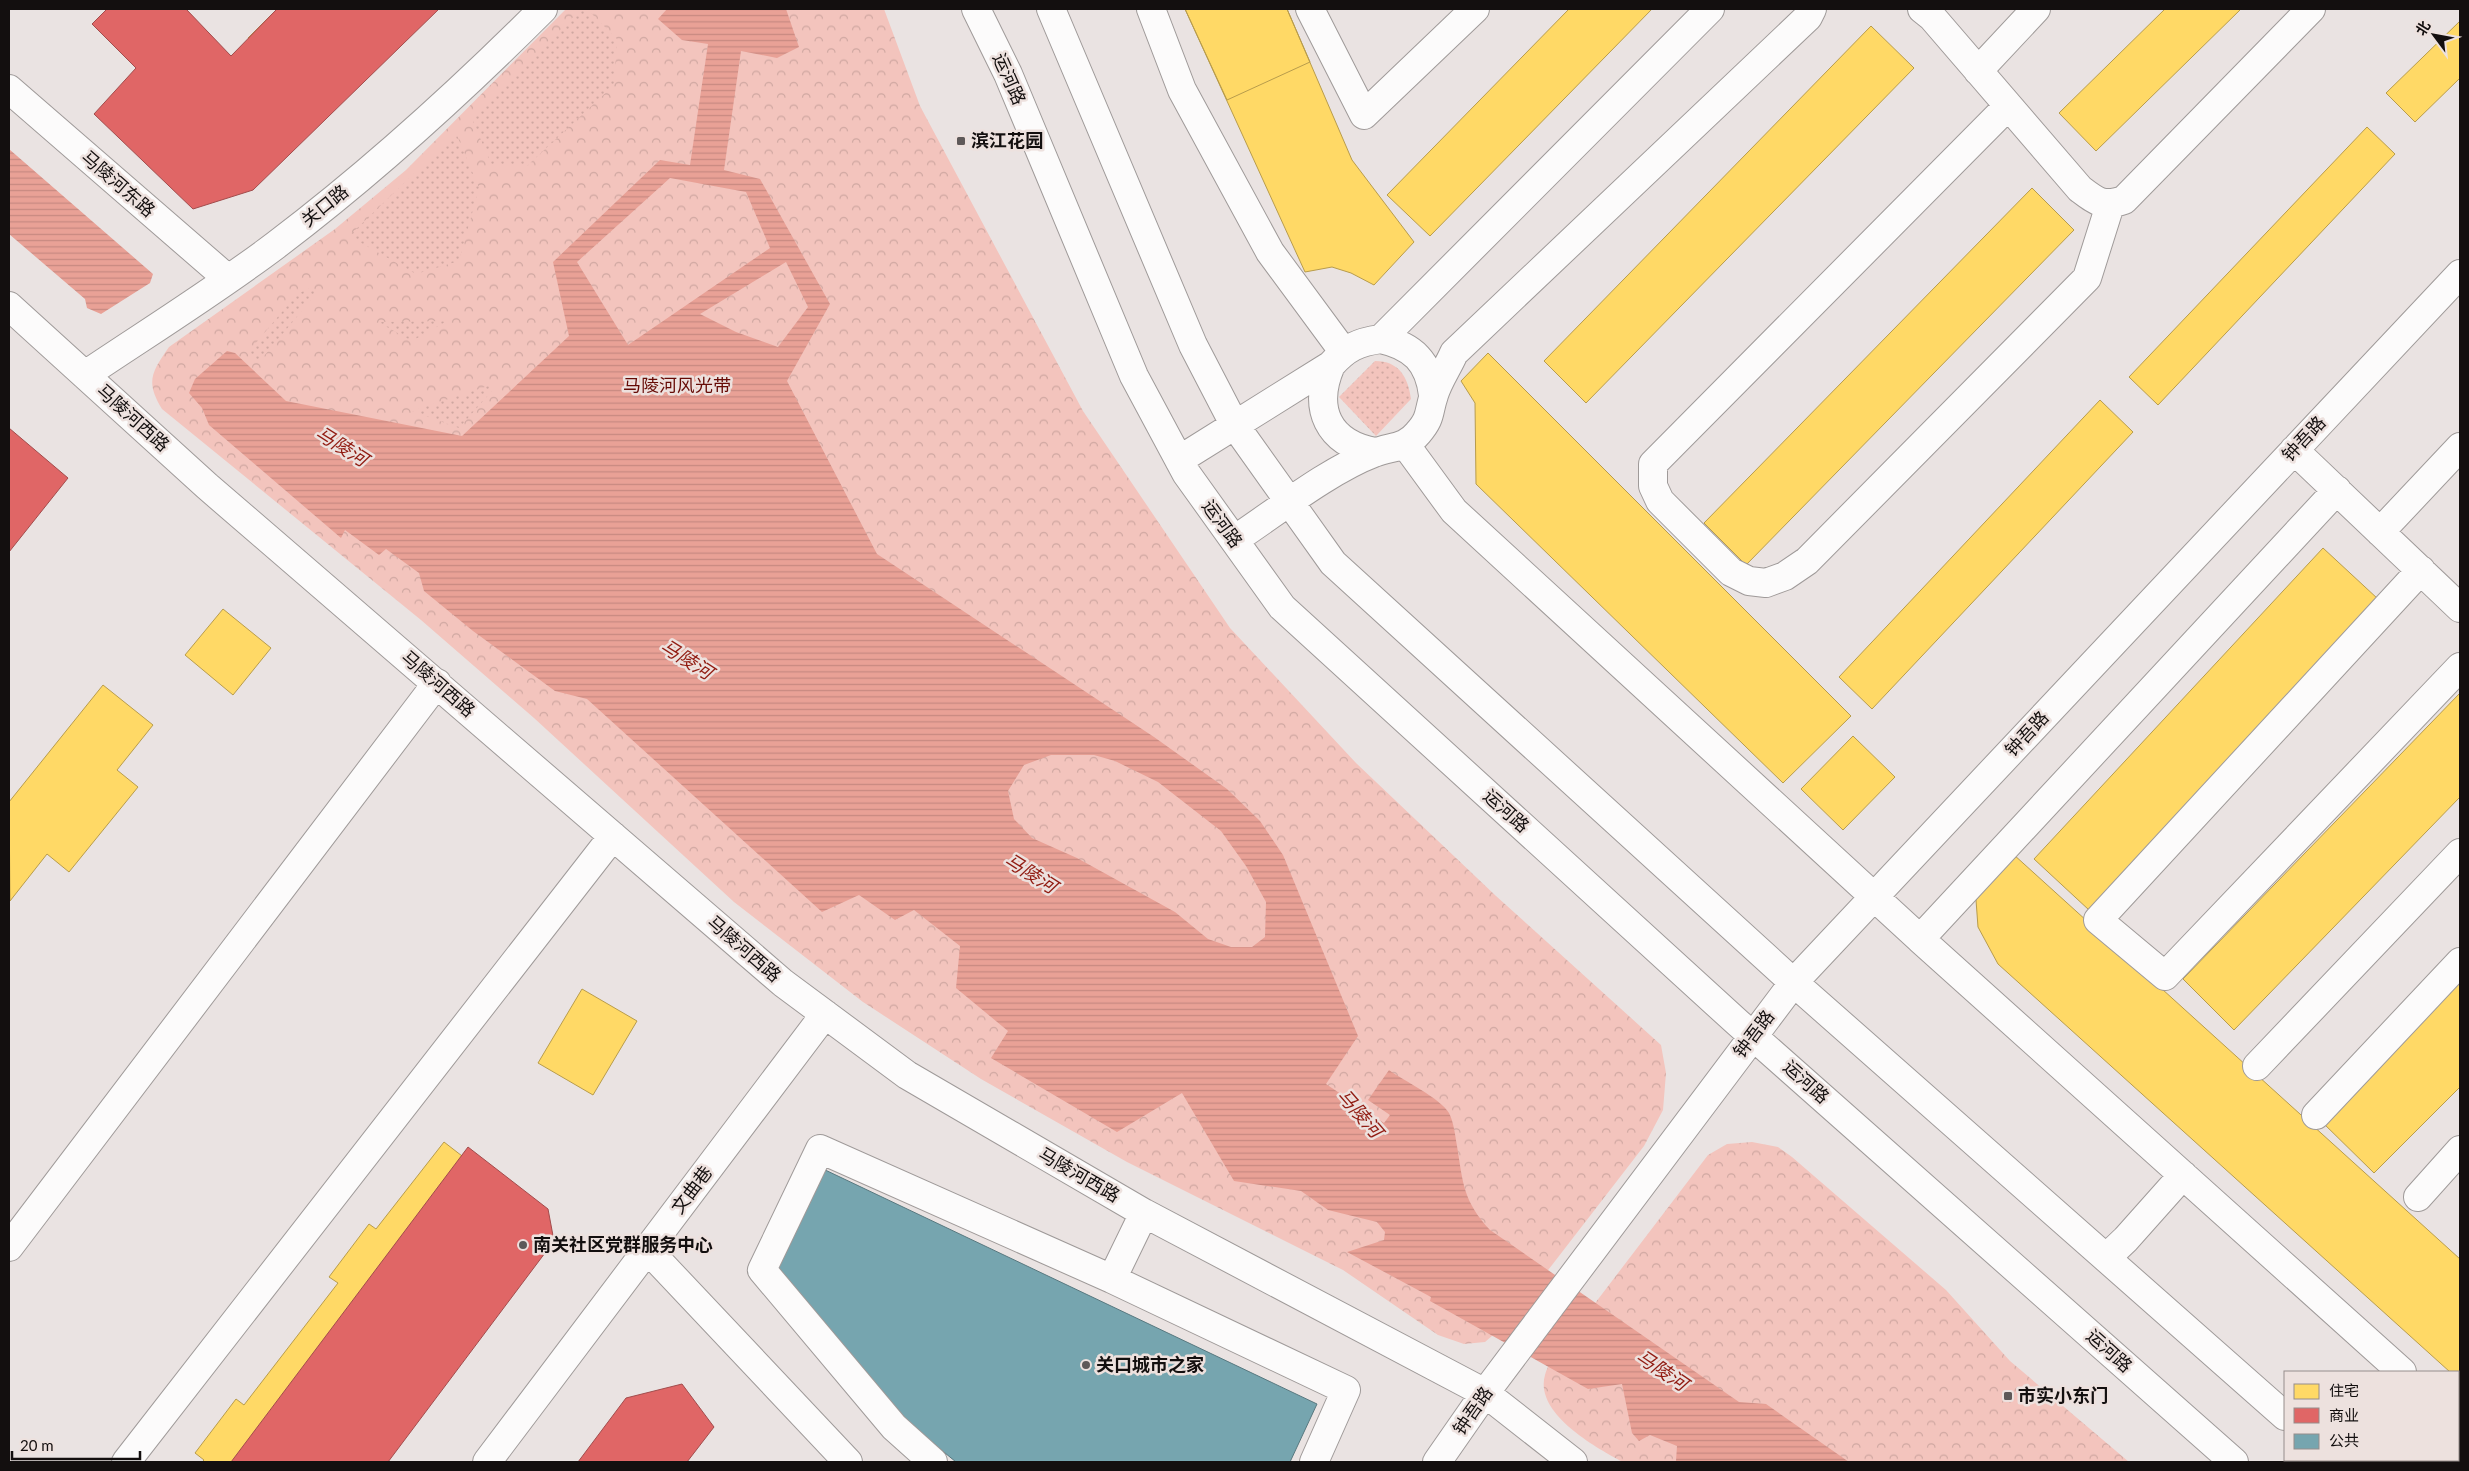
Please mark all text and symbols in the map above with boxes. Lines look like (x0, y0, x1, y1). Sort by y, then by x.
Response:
north arrow (2409, 10, 2459, 60)
text: 北 (2412, 17, 2433, 38)
street label: 运河路 (989, 49, 1031, 108)
place label: 滨江花园 (971, 129, 1043, 151)
marker: 滨江花园 (955, 135, 967, 147)
street label: 马陵河东路 (77, 145, 160, 221)
street label: 关口路 (296, 180, 352, 231)
park label: 马陵河风光带 (623, 374, 731, 396)
street label: 马陵河西路 (93, 379, 174, 456)
street label: 钟吾路 (2277, 411, 2330, 466)
water label: 马陵河 (312, 421, 376, 473)
street label: 运河路 (1198, 495, 1248, 552)
water label: 马陵河 (657, 634, 721, 686)
street label: 马陵河西路 (397, 645, 480, 721)
street label: 钟吾路 (2000, 706, 2053, 761)
street label: 运河路 (1479, 784, 1534, 836)
water label: 马陵河 (1001, 848, 1065, 900)
street label: 马陵河西路 (703, 910, 786, 986)
street label: 钟吾路 (1728, 1005, 1778, 1062)
street label: 运河路 (1779, 1055, 1834, 1107)
water label: 马陵河 (1333, 1084, 1390, 1145)
street label: 马陵河西路 (1035, 1142, 1124, 1206)
street label: 文曲巷 (666, 1161, 716, 1218)
place label: 南关社区党群服务中心 (533, 1233, 713, 1255)
marker: 南关社区党群服务中心 (517, 1239, 529, 1251)
street label: 运河路 (2082, 1324, 2137, 1376)
water label: 马陵河 (1632, 1344, 1696, 1397)
place label: 关口城市之家 (1096, 1353, 1204, 1375)
marker: 关口城市之家 (1080, 1359, 1092, 1371)
legend (2284, 1371, 2459, 1461)
text: 住宅 (2329, 1381, 2359, 1399)
street label: 钟吾路 (1448, 1382, 1497, 1439)
place label: 市实小东门 (2018, 1384, 2108, 1406)
marker: 市实小东门 (2002, 1390, 2014, 1402)
text: 商业 (2329, 1406, 2359, 1424)
scale bar (12, 1428, 140, 1460)
text: 公共 (2329, 1431, 2359, 1449)
text: 20 m (20, 1436, 54, 1454)

